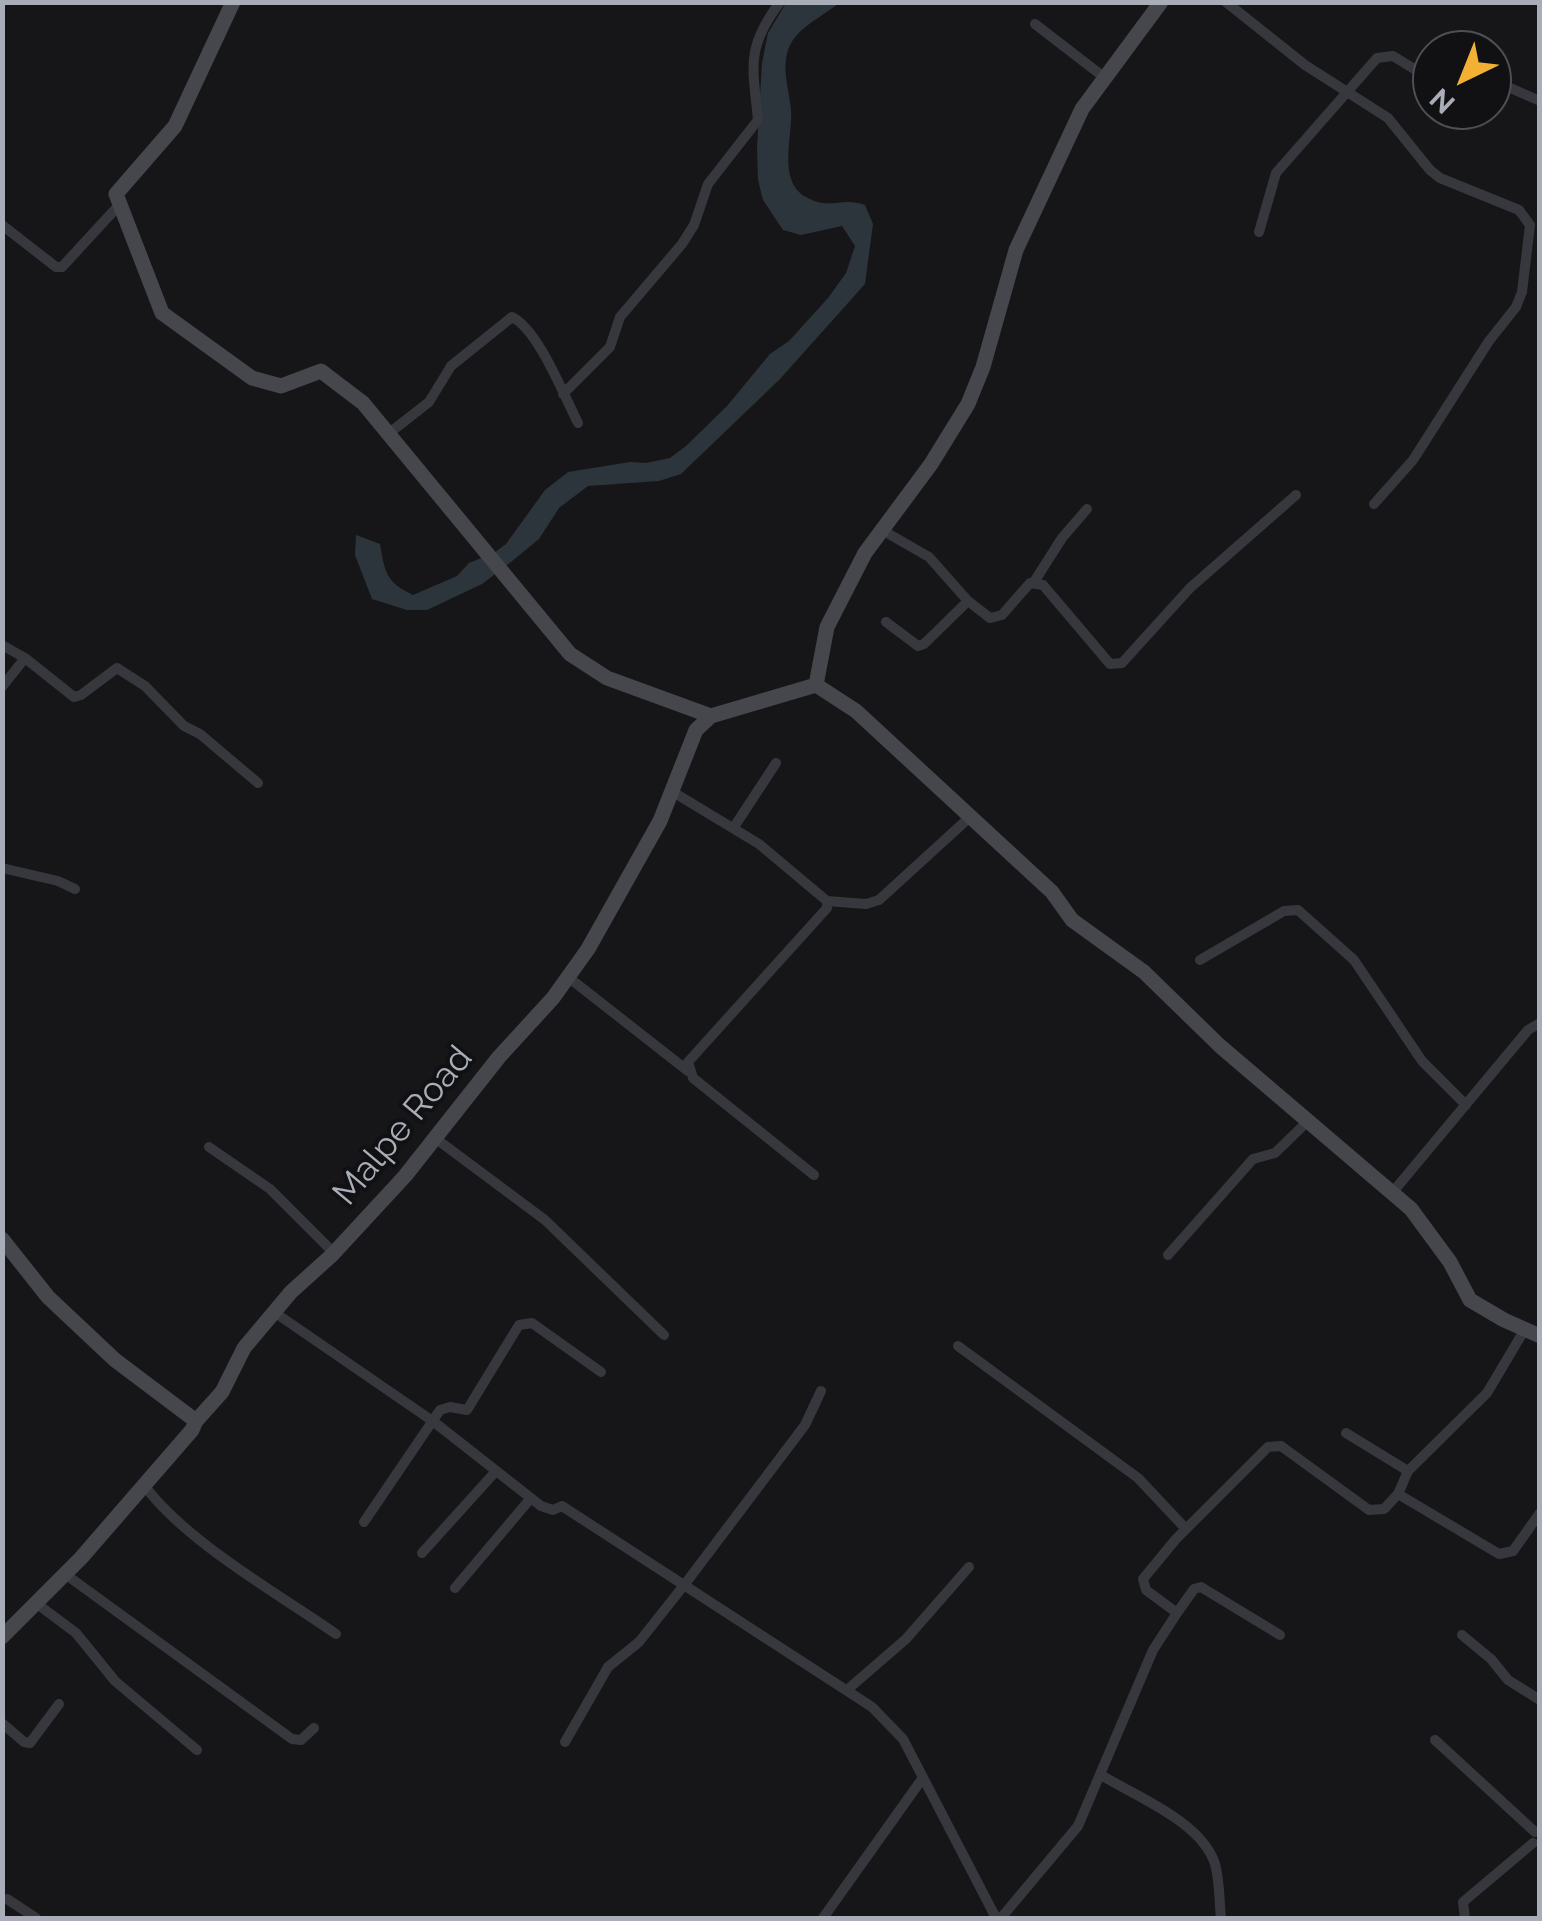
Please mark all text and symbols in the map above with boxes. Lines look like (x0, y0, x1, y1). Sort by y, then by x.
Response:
north arrow (1412, 30, 1512, 130)
text: N (1423, 81, 1462, 120)
street label: Malpe Road (325, 1038, 481, 1214)

